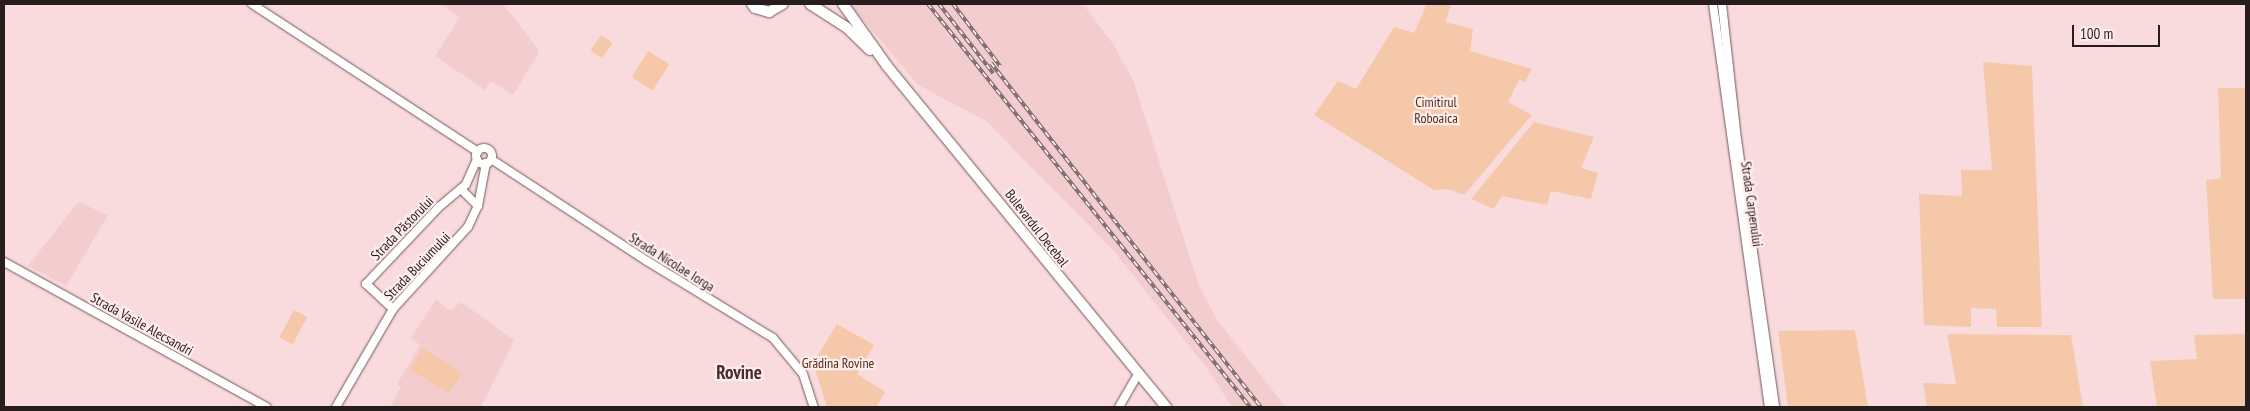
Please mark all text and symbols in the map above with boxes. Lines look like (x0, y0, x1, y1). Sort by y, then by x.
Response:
scale bar (2075, 15, 2162, 47)
text: 100 m (2080, 24, 2113, 43)
park label: Cimitirul Roboaica (1414, 94, 1458, 126)
street label: Strada Carpenului (1738, 160, 1766, 248)
street label: Bulevardul Decebal (1002, 186, 1072, 270)
street label: Strada Păstorului (367, 192, 437, 264)
street label: Strada Buciumului (380, 228, 454, 304)
street label: Strada Nicolae Iorga (626, 229, 718, 295)
street label: Strada Vasile Alecsandri (88, 289, 196, 359)
park label: Grădina Rovine (802, 355, 874, 371)
district label: Rovine (716, 362, 762, 384)

